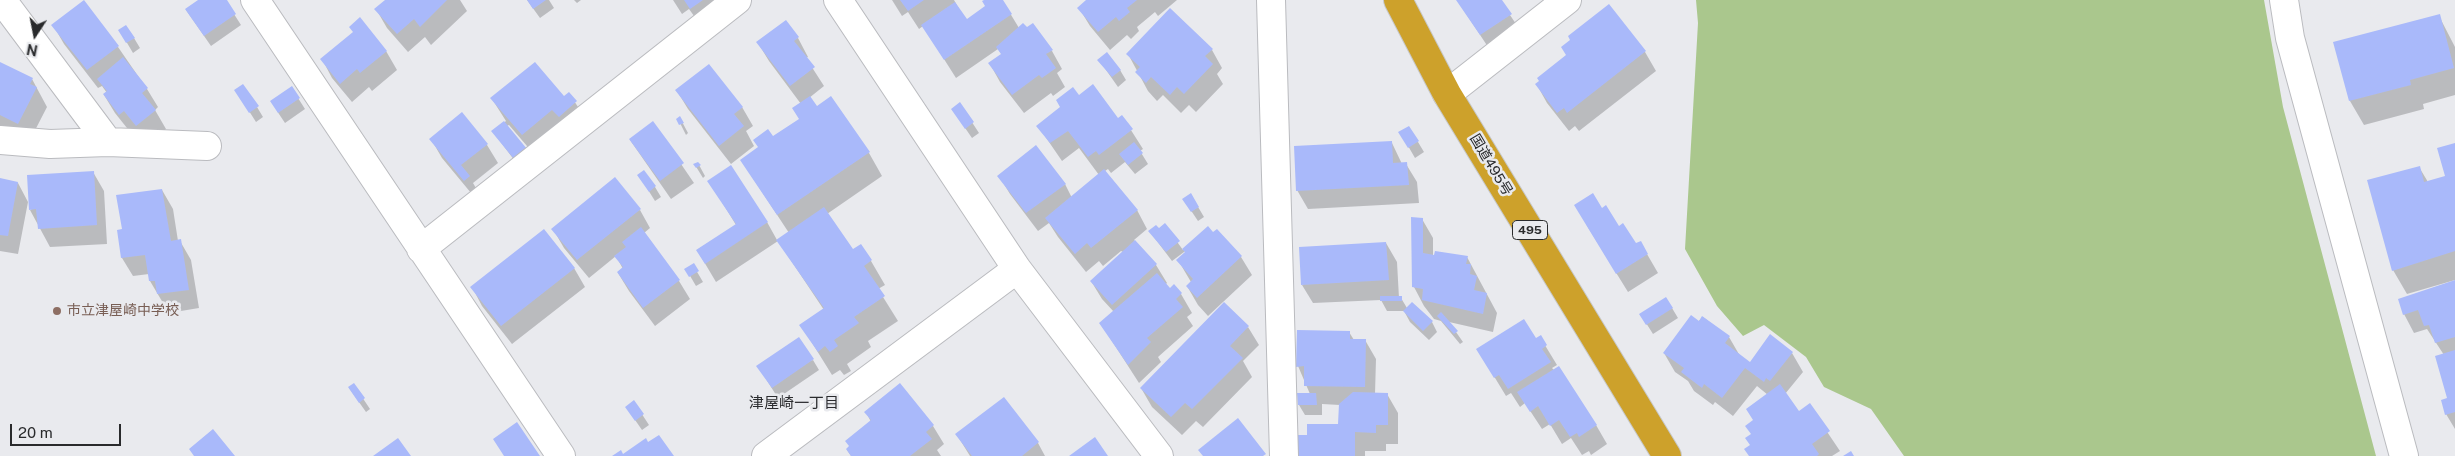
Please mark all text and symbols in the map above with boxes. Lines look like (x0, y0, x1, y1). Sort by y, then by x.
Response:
north arrow (10, 10, 60, 60)
text: N (25, 41, 39, 59)
street label: 国道495号 (1466, 131, 1516, 199)
road number: 495 (1512, 220, 1548, 240)
place label: 市立津屋崎中学校 (67, 303, 179, 319)
marker: 市立津屋崎中学校 (51, 305, 63, 317)
district label: 津屋崎一丁目 (749, 394, 839, 412)
scale bar (12, 414, 124, 446)
text: 20 m (18, 424, 53, 441)

